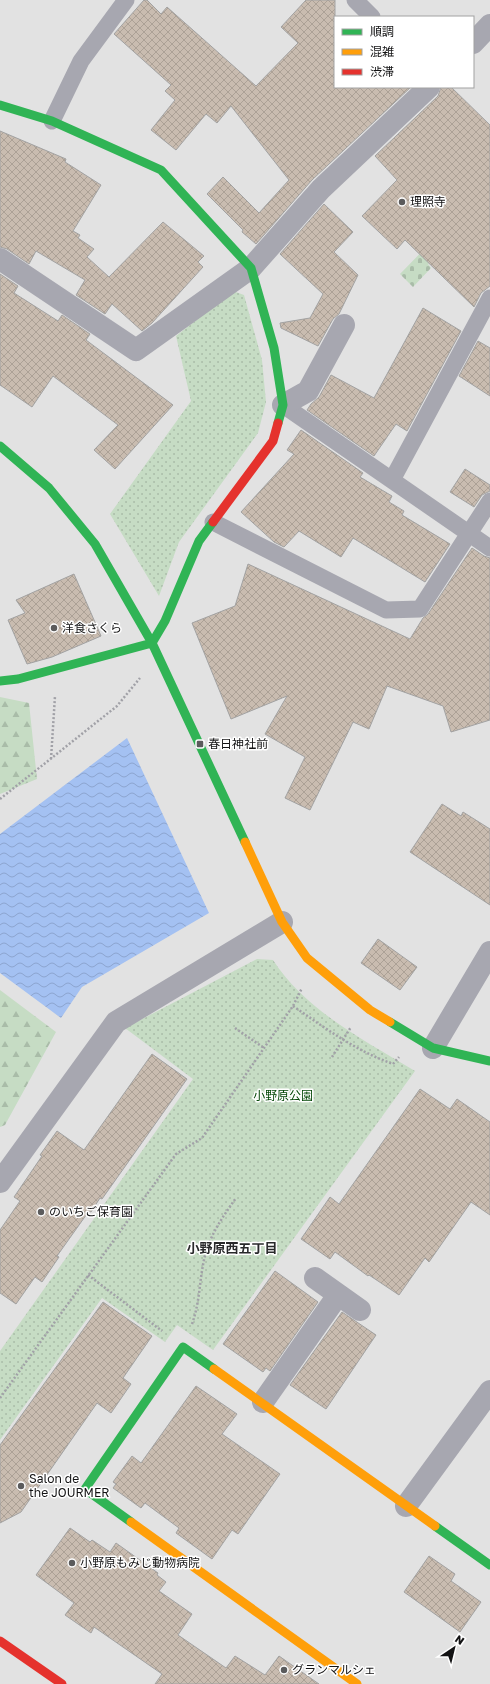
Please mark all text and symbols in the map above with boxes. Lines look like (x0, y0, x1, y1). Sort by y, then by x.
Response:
legend (334, 16, 474, 88)
text: 順調 (370, 24, 394, 39)
text: 混雑 (370, 44, 394, 59)
text: 渋滞 (370, 64, 394, 79)
place label: 理照寺 (410, 194, 446, 209)
marker: 理照寺 (397, 197, 407, 207)
place label: 洋食さくら (62, 620, 122, 635)
marker: 洋食さくら (49, 623, 59, 633)
place label: 春日神社前 (208, 736, 268, 751)
marker: 春日神社前 (195, 739, 205, 749)
park label: 小野原公園 (253, 1088, 313, 1103)
place label: のいちご保育園 (49, 1204, 133, 1219)
marker: のいちご保育園 (36, 1207, 46, 1217)
district label: 小野原西五丁目 (186, 1240, 278, 1256)
place label: Salon de the JOURMER (29, 1471, 109, 1500)
marker: Salon de the JOURMER (16, 1481, 26, 1491)
place label: 小野原もみじ動物病院 (80, 1555, 200, 1570)
marker: 小野原もみじ動物病院 (67, 1558, 77, 1568)
north arrow (434, 1628, 474, 1668)
text: N (453, 1632, 467, 1647)
place label: グランマルシェ (292, 1662, 376, 1677)
marker: グランマルシェ (279, 1665, 289, 1675)

